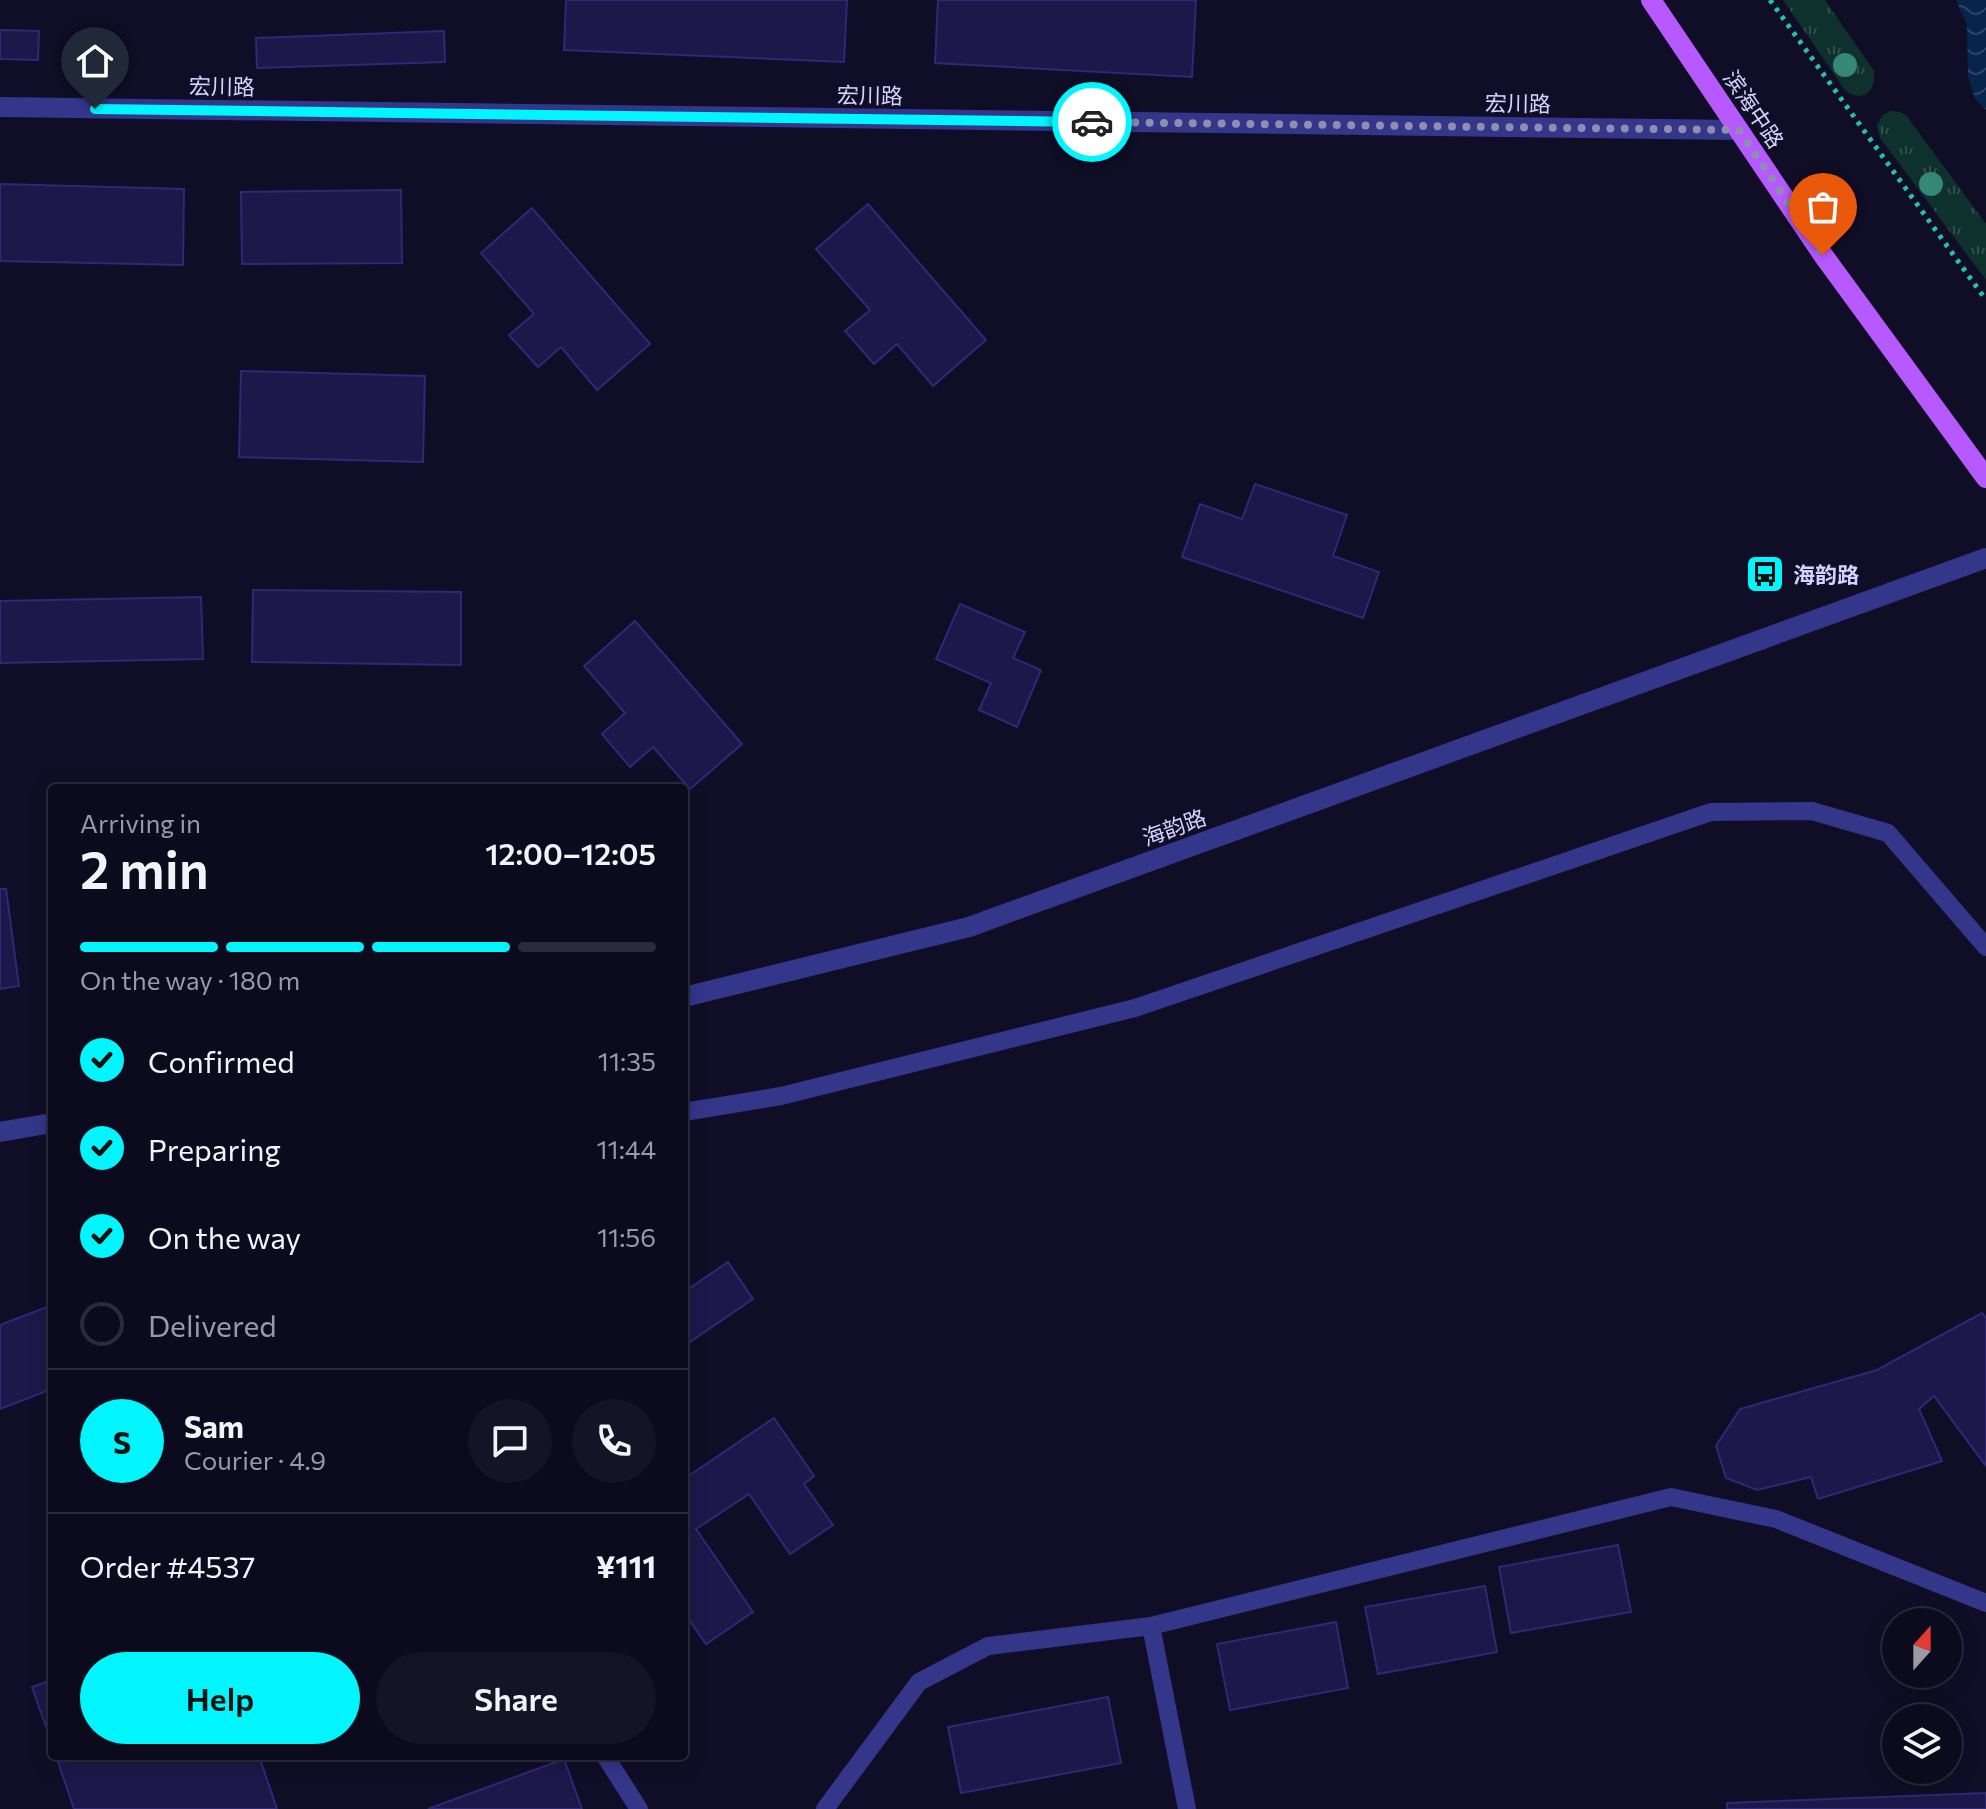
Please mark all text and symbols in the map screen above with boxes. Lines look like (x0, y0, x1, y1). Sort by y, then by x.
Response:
pin (61, 27, 129, 109)
icon: home (73, 39, 117, 83)
street label: 滨海中路 (1718, 65, 1790, 153)
street label: 宏川路 (189, 72, 255, 100)
street label: 宏川路 (837, 81, 903, 109)
courier (1052, 82, 1132, 162)
street label: 宏川路 (1485, 89, 1551, 117)
icon: car (1070, 100, 1114, 144)
pin (1789, 173, 1857, 255)
icon: bag (1801, 185, 1845, 229)
bus stop icon: 海韵路 (1744, 553, 1786, 595)
place label: 海韵路 (1793, 561, 1859, 588)
street label: 海韵路 (1138, 803, 1210, 851)
text: Arriving in (80, 807, 201, 838)
text: 12:00–12:05 (485, 834, 656, 871)
text: 2 min (80, 836, 209, 900)
text: On the way · 180 m (80, 964, 300, 995)
icon: check (80, 1038, 124, 1082)
text: Confirmed (148, 1042, 295, 1079)
text: 11:35 (598, 1045, 656, 1076)
icon: check (80, 1126, 124, 1170)
text: Preparing (148, 1130, 281, 1167)
text: 11:44 (596, 1133, 656, 1164)
icon: check (80, 1214, 124, 1258)
text: On the way (148, 1218, 301, 1255)
text: 11:56 (597, 1221, 656, 1252)
text: Delivered (148, 1306, 277, 1343)
button: chat (468, 1399, 552, 1483)
button: phone (572, 1399, 656, 1483)
text: Sam (184, 1407, 244, 1444)
text: S (113, 1423, 131, 1460)
text: Courier · 4.9 (184, 1444, 326, 1475)
text: Order #4537 (80, 1547, 255, 1584)
text: ¥111 (596, 1547, 656, 1584)
north arrow (1882, 1608, 1962, 1688)
map controls (1882, 1608, 1962, 1784)
button: Help (80, 1652, 360, 1744)
button: Share (376, 1652, 656, 1744)
button: layers (1882, 1704, 1962, 1784)

